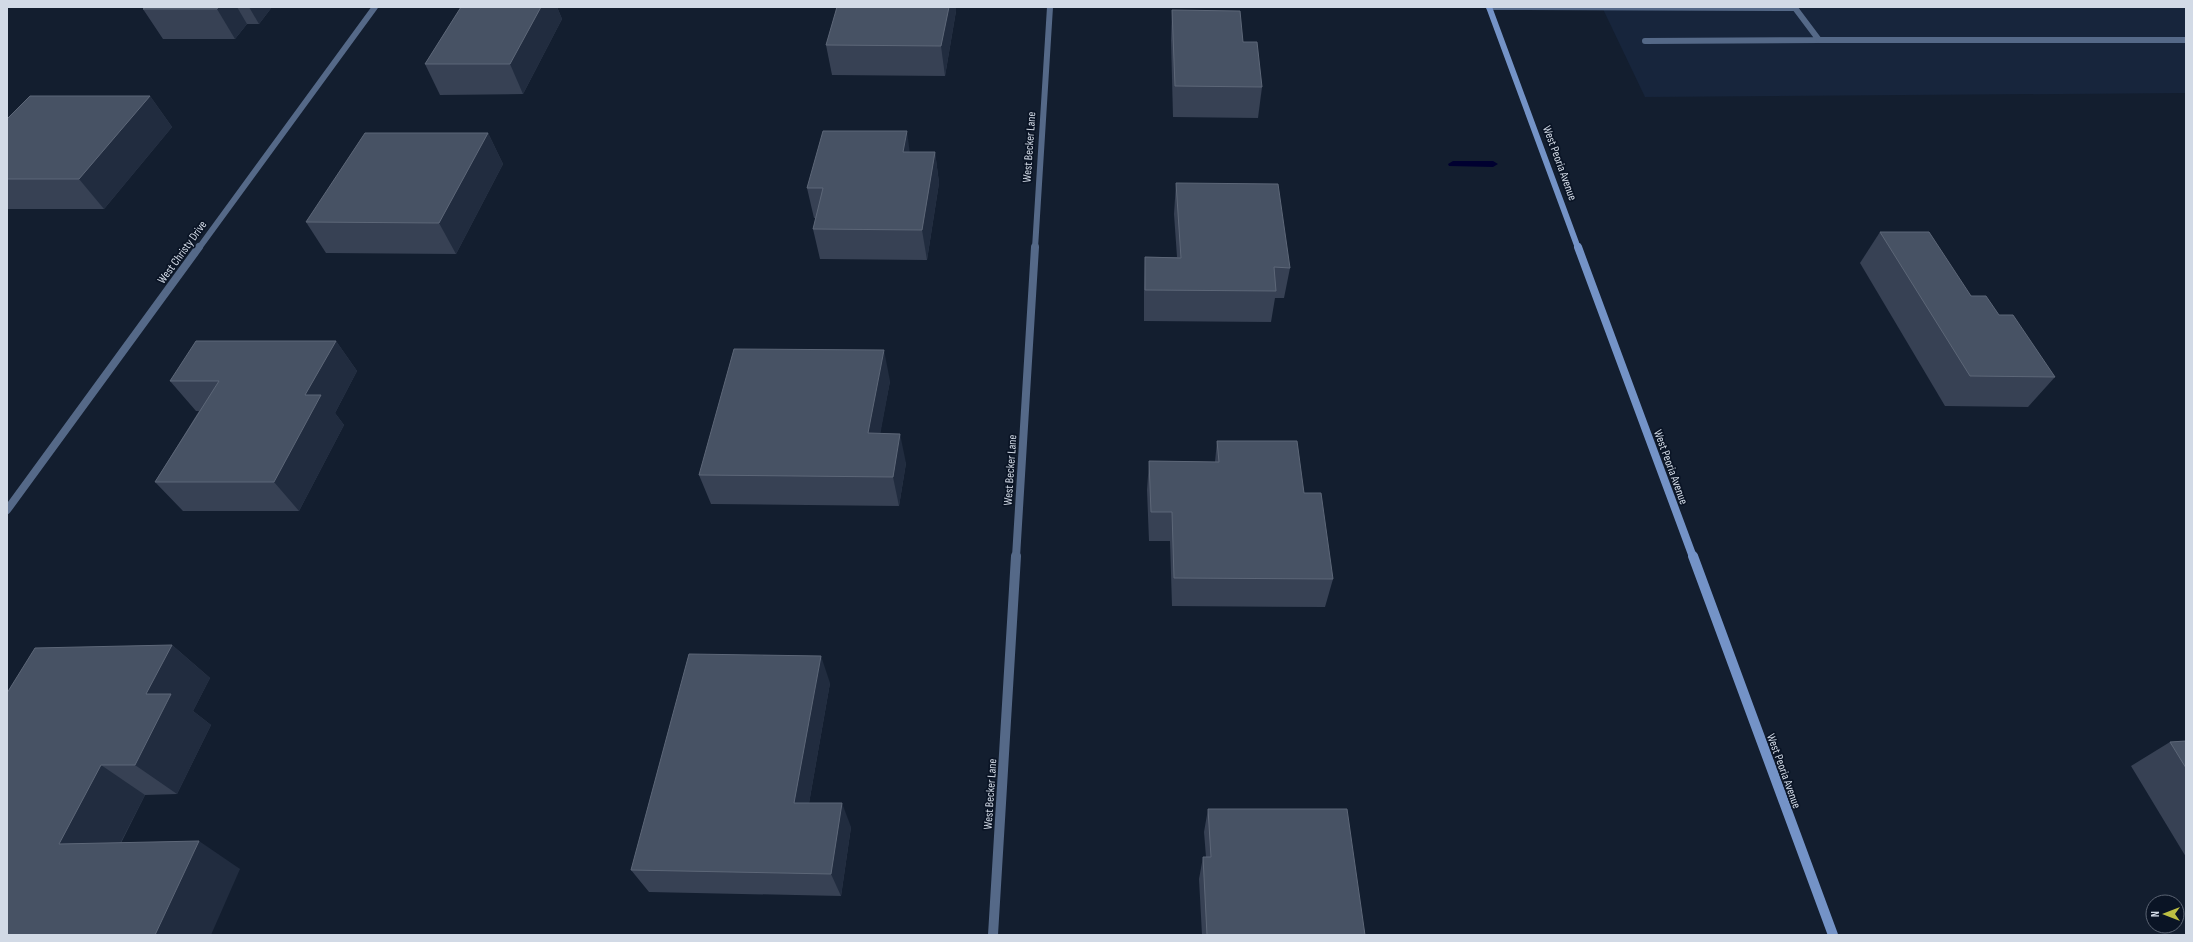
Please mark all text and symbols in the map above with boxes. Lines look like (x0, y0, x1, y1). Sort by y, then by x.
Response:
street label: West Becker Lane (1020, 111, 1039, 183)
street label: West Peoria Avenue (1539, 124, 1580, 203)
street label: West Christy Drive (154, 218, 210, 287)
street label: West Peoria Avenue (1650, 428, 1691, 507)
street label: West Becker Lane (1001, 434, 1020, 506)
street label: West Peoria Avenue (1763, 732, 1804, 811)
street label: West Becker Lane (981, 758, 1000, 830)
north arrow (2145, 894, 2185, 934)
text: N (2149, 911, 2162, 917)

